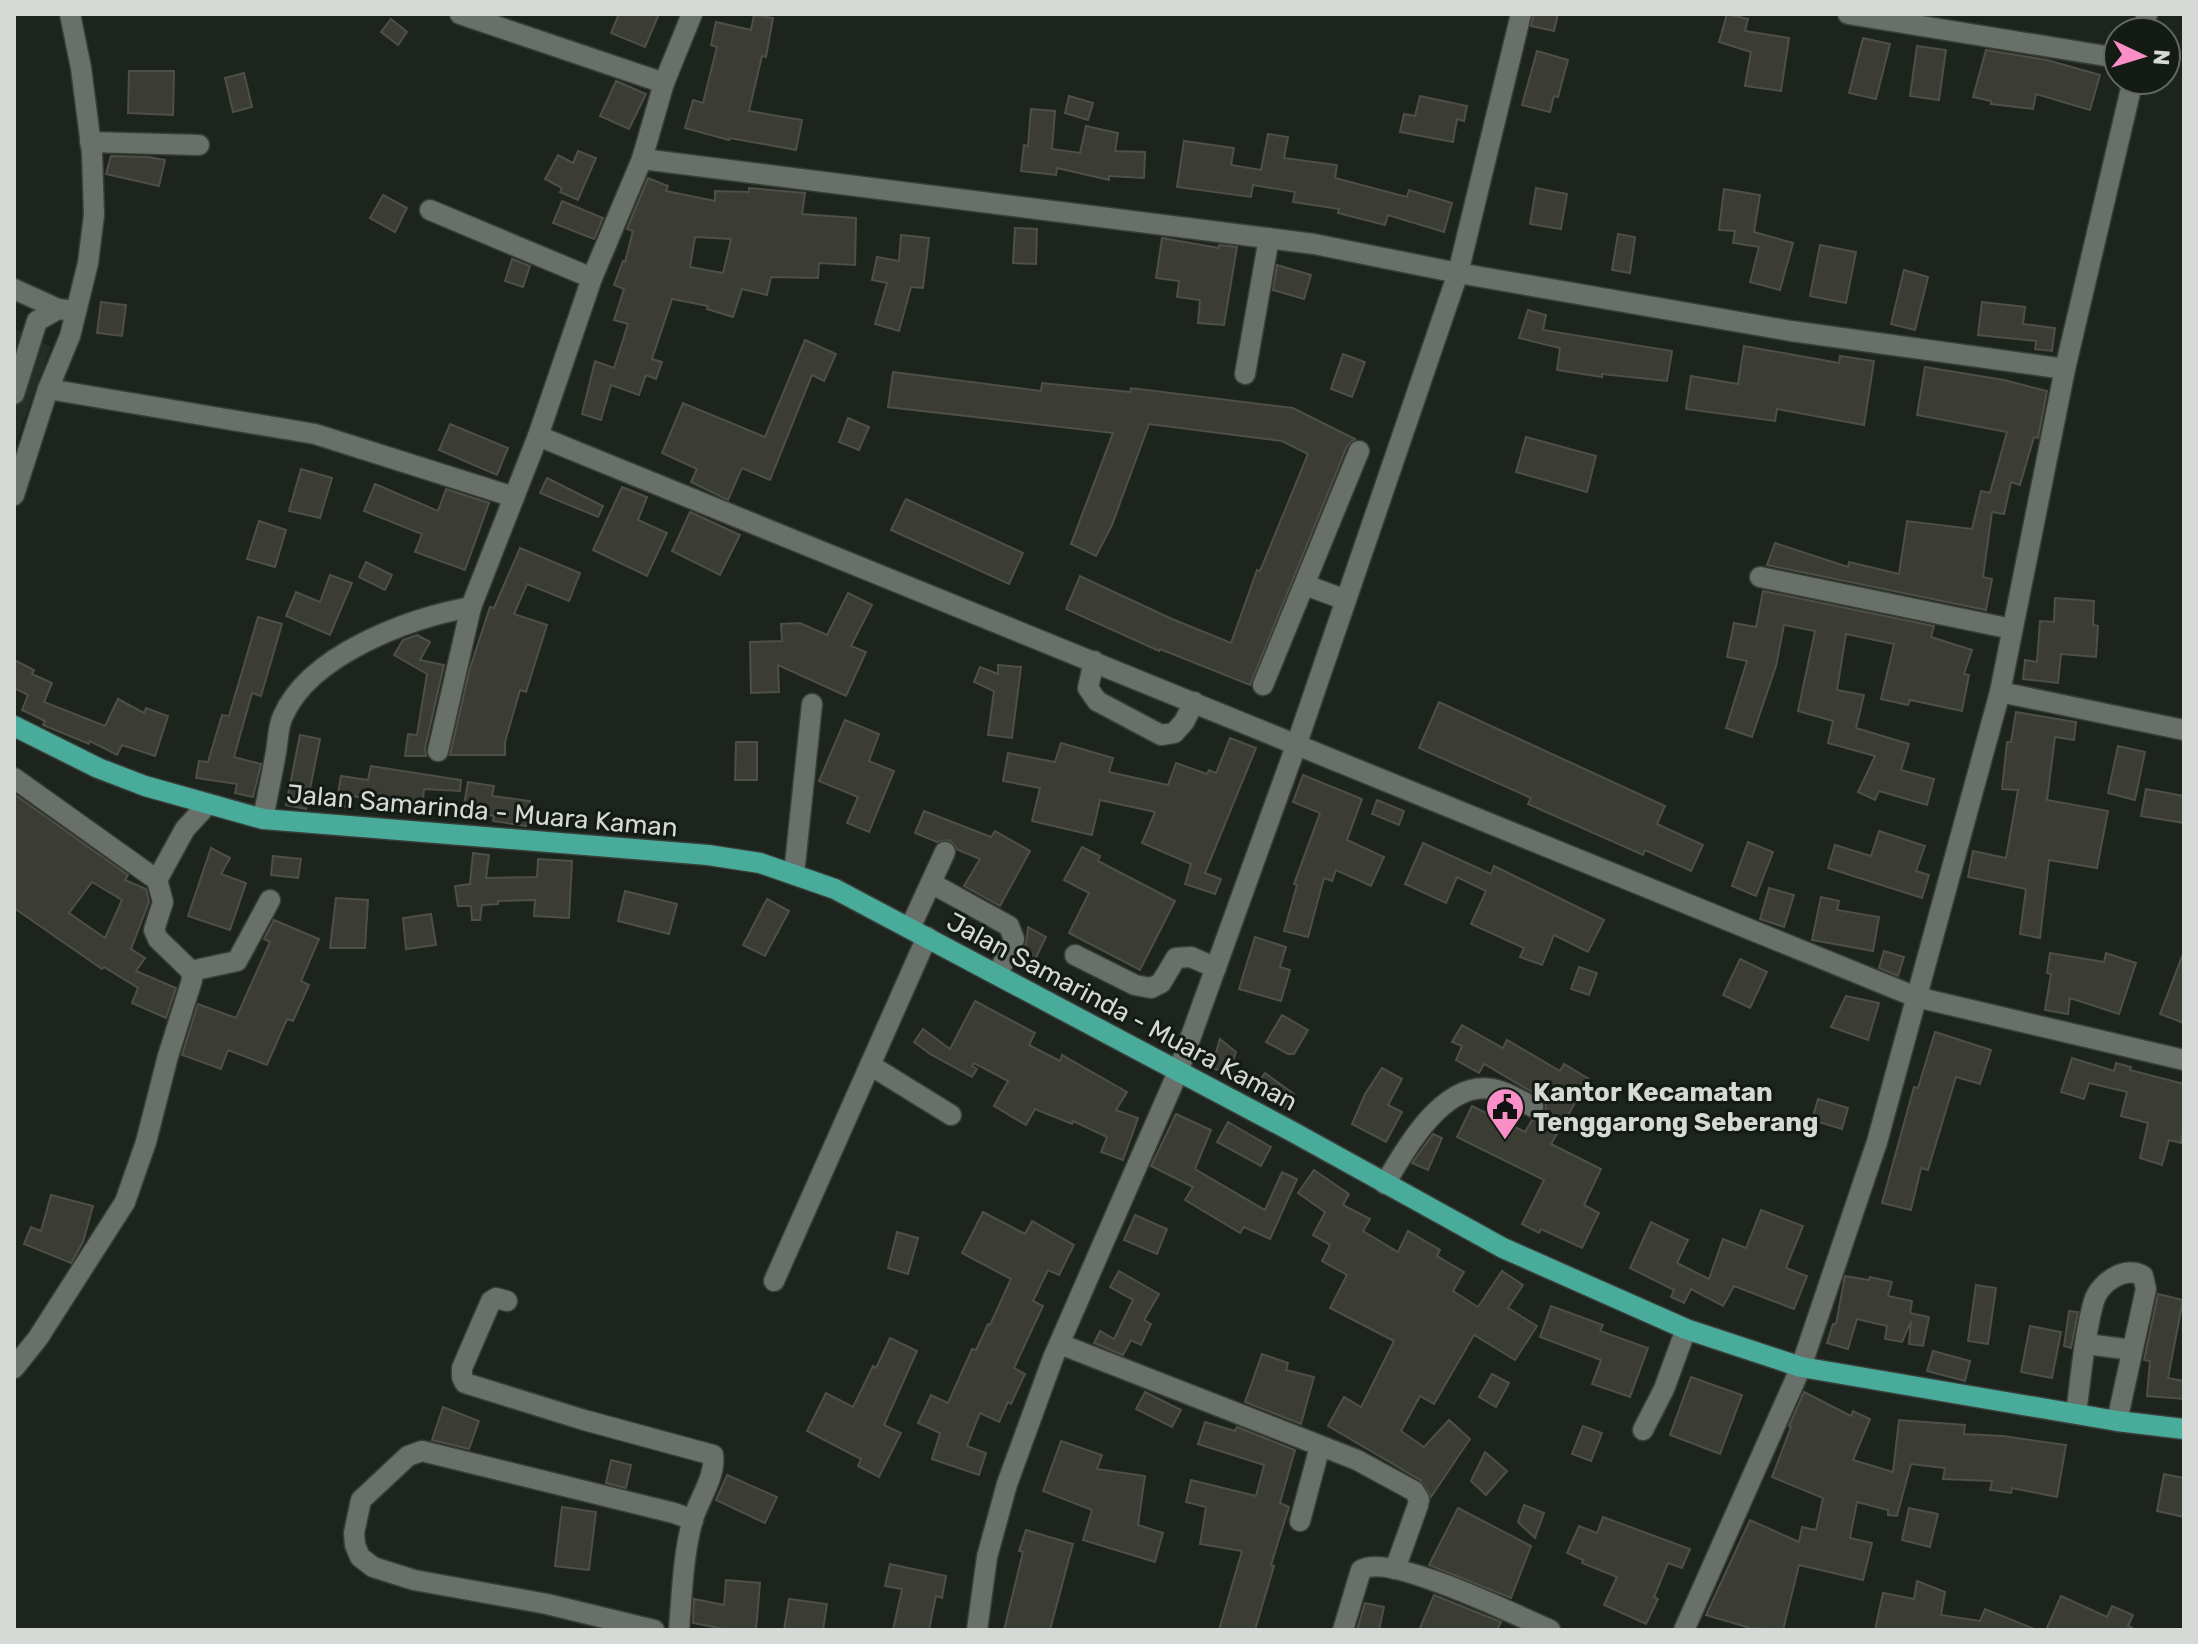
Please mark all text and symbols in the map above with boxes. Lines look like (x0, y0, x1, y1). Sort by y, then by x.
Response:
north arrow (2102, 16, 2182, 96)
text: N (2147, 49, 2175, 66)
street label: Jalan Samarinda - Muara Kaman (285, 778, 679, 844)
street label: Jalan Samarinda - Muara Kaman (941, 906, 1303, 1118)
place label: Kantor Kecamatan Tenggarong Seberang (1533, 1077, 1819, 1138)
public building icon: Kantor Kecamatan Tenggarong Seberang (1484, 1086, 1526, 1141)

